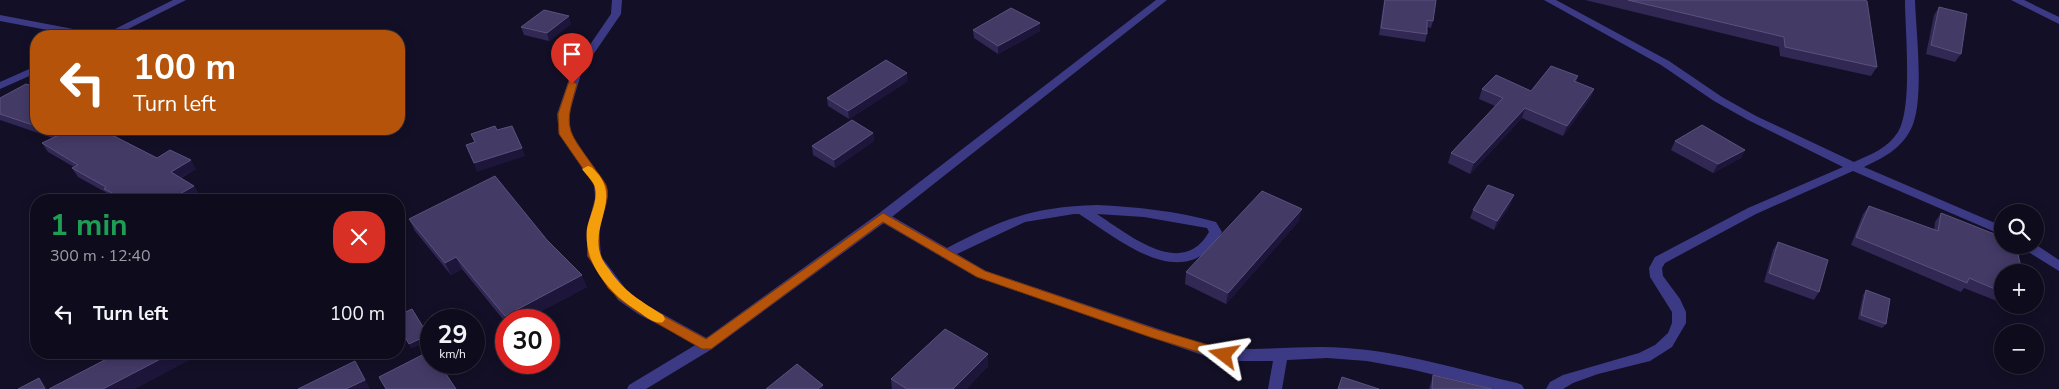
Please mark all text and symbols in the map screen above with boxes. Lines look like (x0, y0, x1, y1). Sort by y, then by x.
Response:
pin (551, 33, 593, 84)
icon: arrive (558, 40, 586, 68)
text: 100 m (133, 44, 236, 91)
icon: left (50, 50, 115, 115)
text: Turn left (133, 89, 216, 119)
map controls (1994, 204, 2044, 374)
button: search (1994, 204, 2044, 254)
text: 1 min (50, 205, 128, 246)
button: close (333, 211, 385, 263)
text: 300 m · 12:40 (50, 245, 151, 267)
button: + (1994, 264, 2044, 314)
icon: left (50, 300, 78, 328)
text: Turn left (93, 301, 168, 327)
text: 100 m (330, 301, 385, 327)
speed limit sign: 30 (495, 309, 560, 374)
text: 29 (437, 318, 468, 352)
button: − (1994, 324, 2044, 374)
position arrow (1197, 328, 1249, 380)
text: km/h (439, 346, 466, 362)

